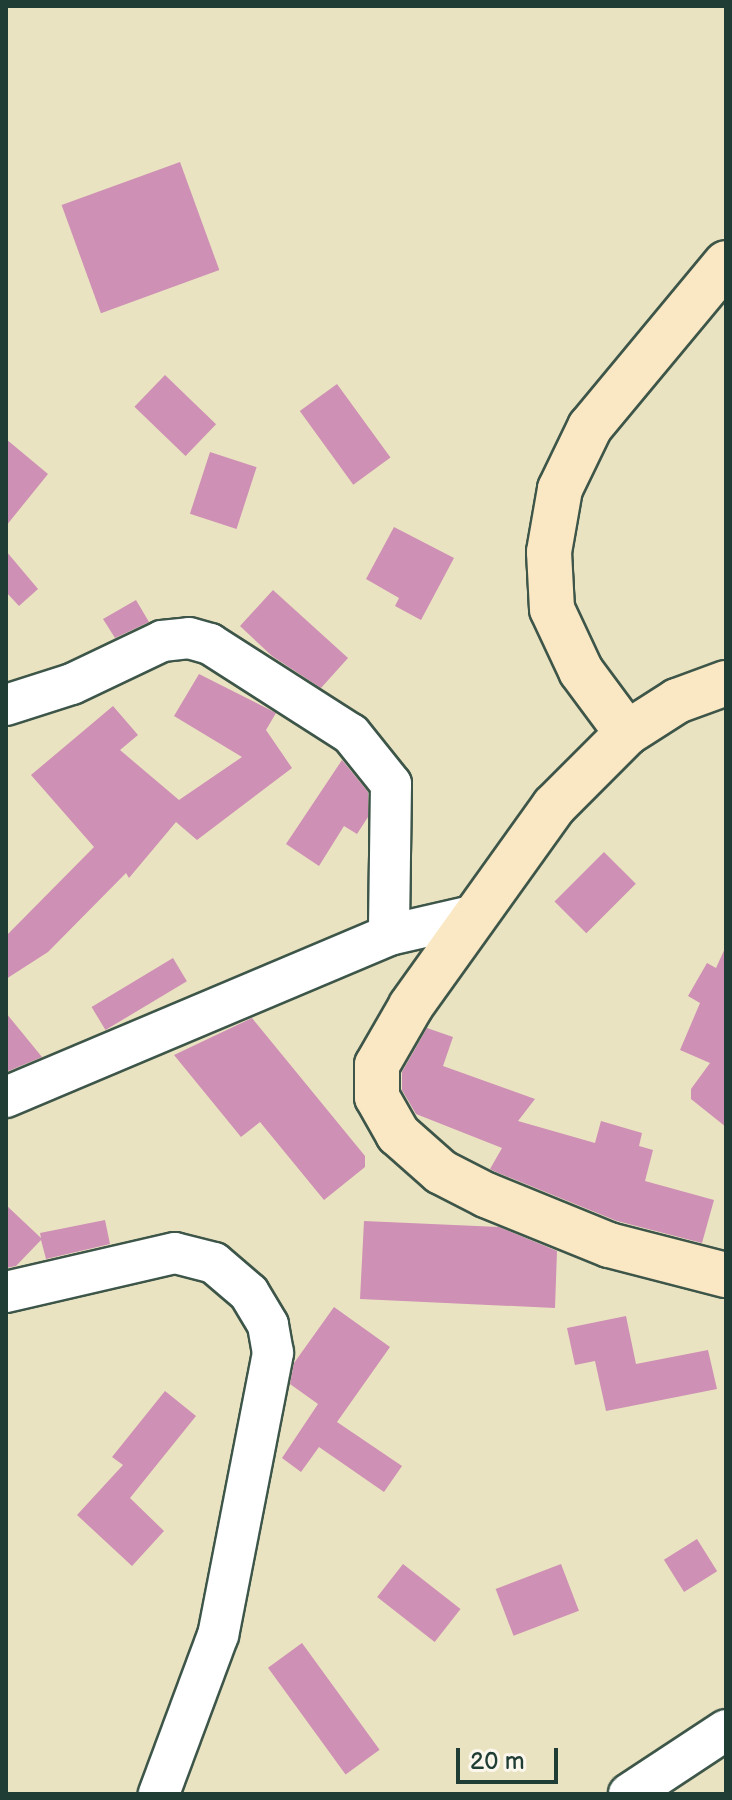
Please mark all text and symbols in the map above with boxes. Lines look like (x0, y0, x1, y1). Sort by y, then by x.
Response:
scale bar (460, 1732, 562, 1782)
text: 20 m (470, 1747, 525, 1776)

